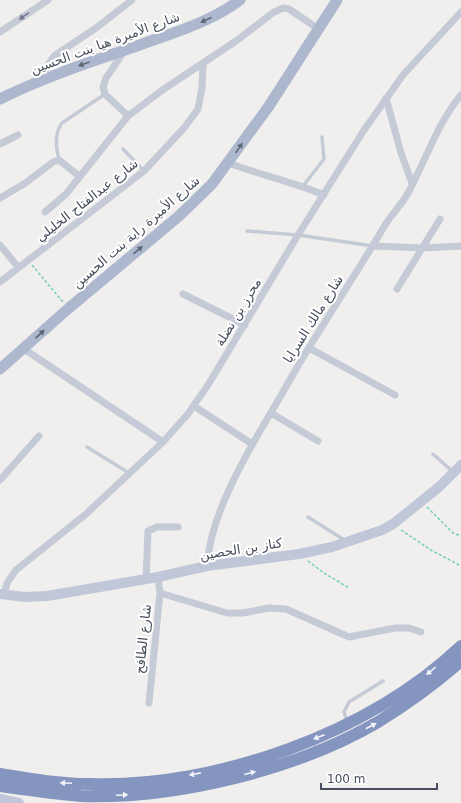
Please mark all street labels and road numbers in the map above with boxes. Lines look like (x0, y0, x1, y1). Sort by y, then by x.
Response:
street label: شارع الأميرة هيا بنت الحسين (28, 8, 182, 78)
street label: شارع عبدالفتاح الخليلي (33, 155, 142, 245)
street label: شارع الأميرة راية بنت الحسين (69, 172, 203, 292)
street label: شارع مالك السرايا (280, 272, 347, 366)
street label: محرز بن نضلة (212, 275, 265, 349)
street label: كناز بن الحصين (199, 535, 284, 564)
street label: شارع الطافح (132, 603, 155, 675)

